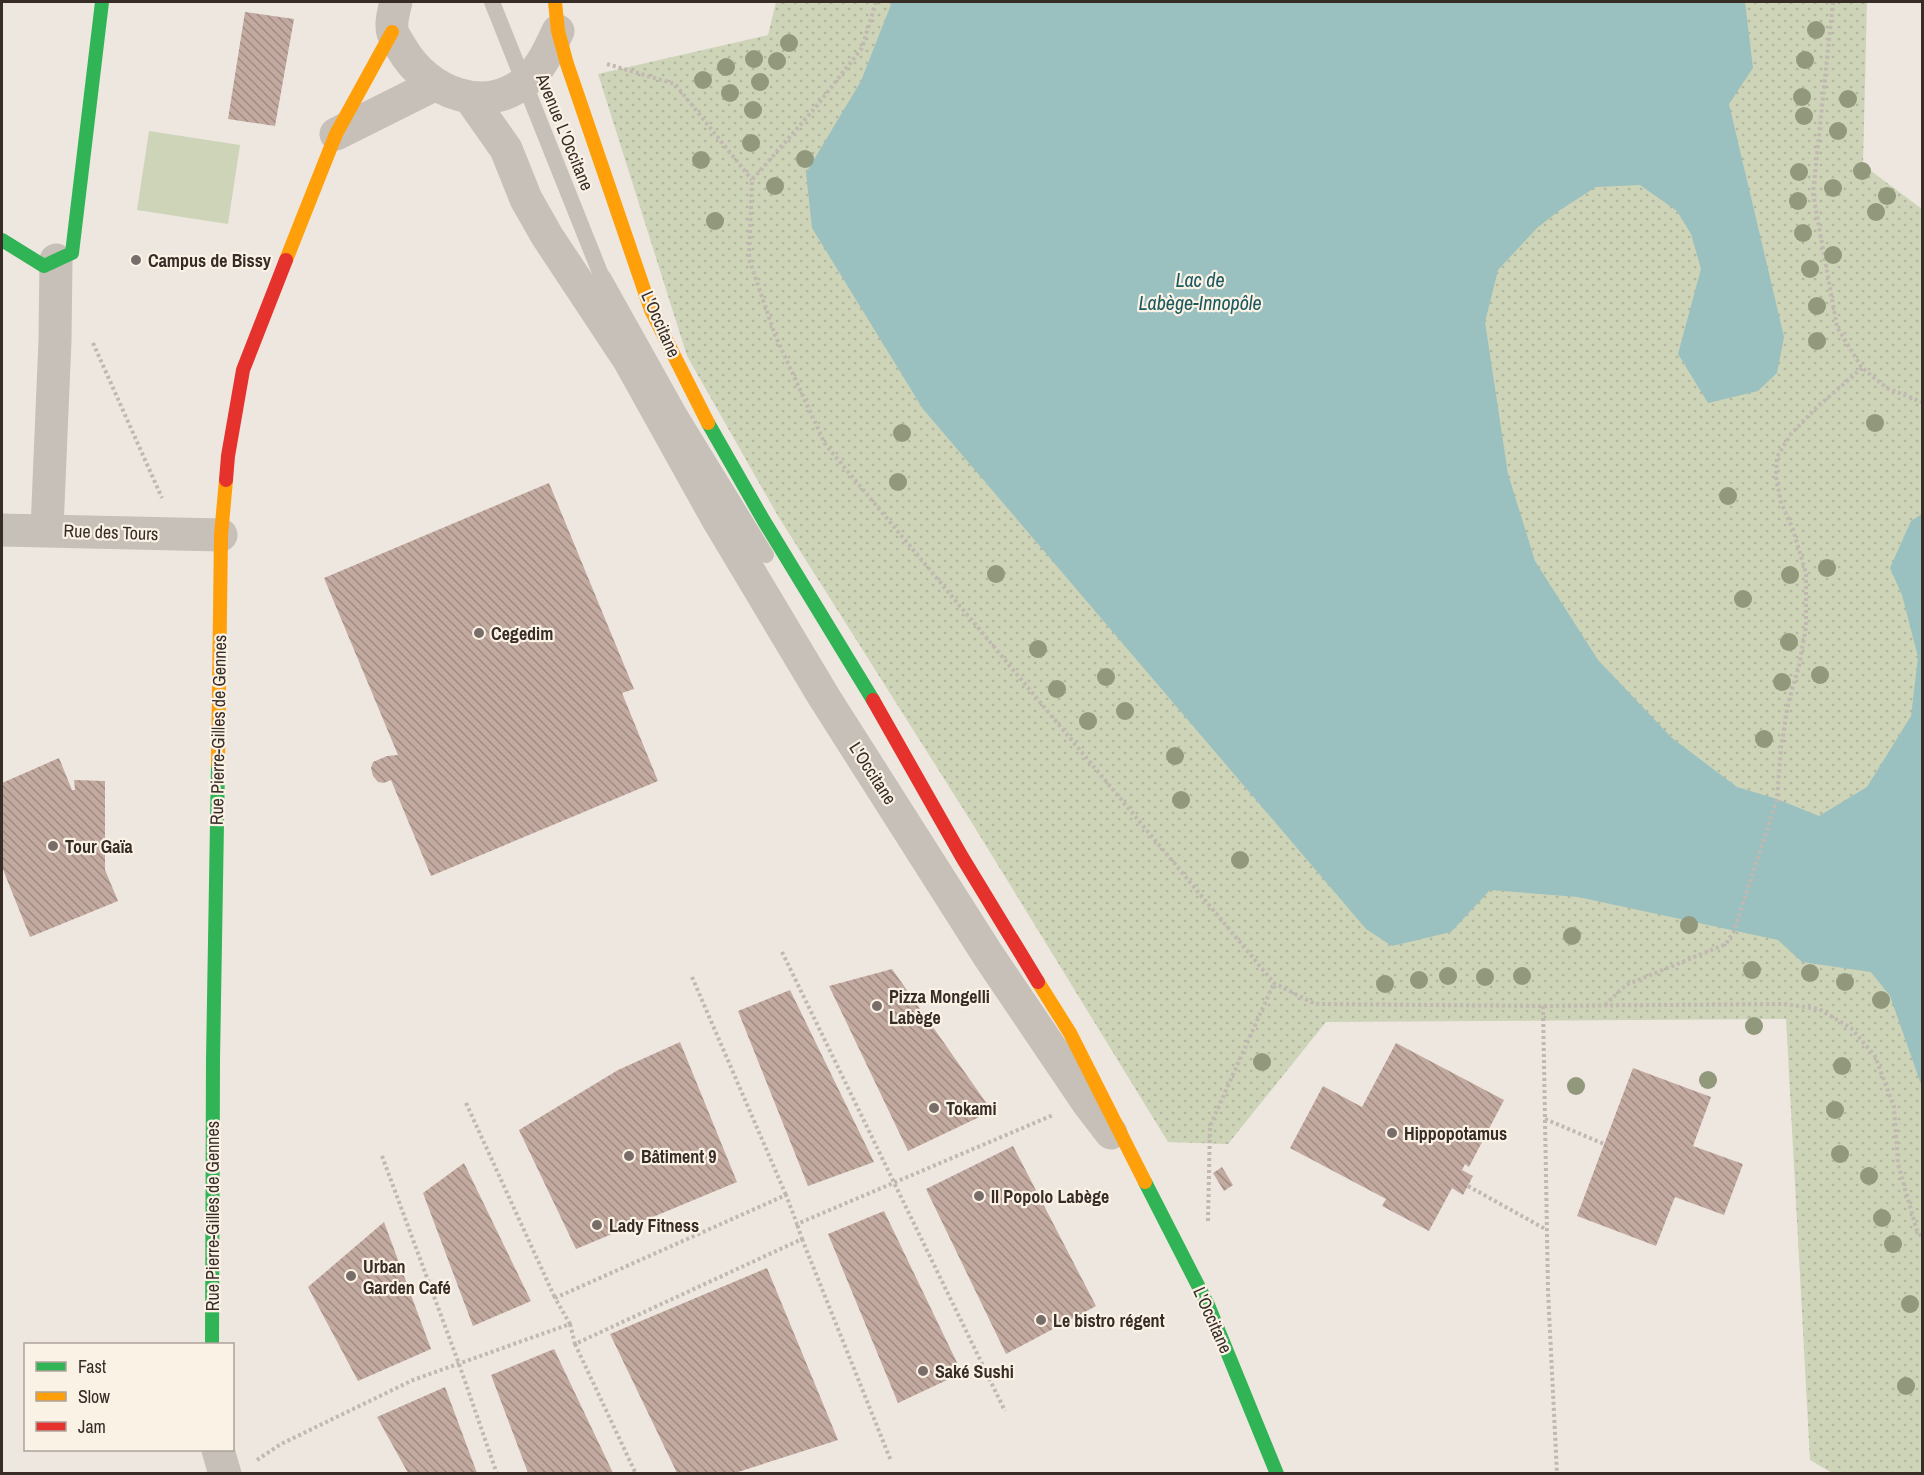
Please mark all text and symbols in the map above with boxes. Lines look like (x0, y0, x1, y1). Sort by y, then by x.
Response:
street label: Avenue L'Occitane (530, 69, 600, 194)
place label: Campus de Bissy (148, 248, 272, 273)
marker: Campus de Bissy (129, 253, 143, 267)
water label: Lac de Labège-Innopôle (1138, 266, 1262, 316)
street label: L'Occitane (635, 287, 687, 361)
street label: Rue des Tours (63, 518, 159, 546)
place label: Cegedim (491, 621, 553, 646)
marker: Cegedim (472, 626, 486, 640)
street label: Rue Pierre-Gilles de Gennes (204, 635, 232, 825)
street label: L'Occitane (843, 737, 903, 809)
place label: Tour Gaïa (65, 834, 134, 859)
marker: Tour Gaïa (46, 839, 60, 853)
place label: Pizza Mongelli Labège (889, 984, 990, 1030)
marker: Pizza Mongelli Labège (870, 999, 884, 1013)
place label: Tokami (946, 1096, 997, 1121)
marker: Tokami (927, 1101, 941, 1115)
street label: Rue Pierre-Gilles de Gennes (200, 1121, 225, 1311)
place label: Hippopotamus (1404, 1121, 1507, 1146)
marker: Hippopotamus (1385, 1126, 1399, 1140)
place label: Bâtiment 9 (641, 1144, 716, 1169)
marker: Bâtiment 9 (622, 1149, 636, 1163)
place label: Il Popolo Labège (991, 1184, 1109, 1209)
marker: Il Popolo Labège (972, 1189, 986, 1203)
place label: Lady Fitness (609, 1213, 699, 1238)
marker: Lady Fitness (590, 1218, 604, 1232)
place label: Urban Garden Café (363, 1254, 451, 1300)
marker: Urban Garden Café (344, 1269, 358, 1283)
street label: L'Occitane (1187, 1283, 1239, 1357)
place label: Le bistro régent (1053, 1308, 1165, 1333)
marker: Le bistro régent (1034, 1313, 1048, 1327)
legend (24, 1343, 234, 1451)
text: Fast (78, 1354, 106, 1379)
place label: Saké Sushi (935, 1359, 1014, 1384)
marker: Saké Sushi (916, 1364, 930, 1378)
text: Slow (78, 1384, 110, 1409)
text: Jam (78, 1414, 106, 1439)

